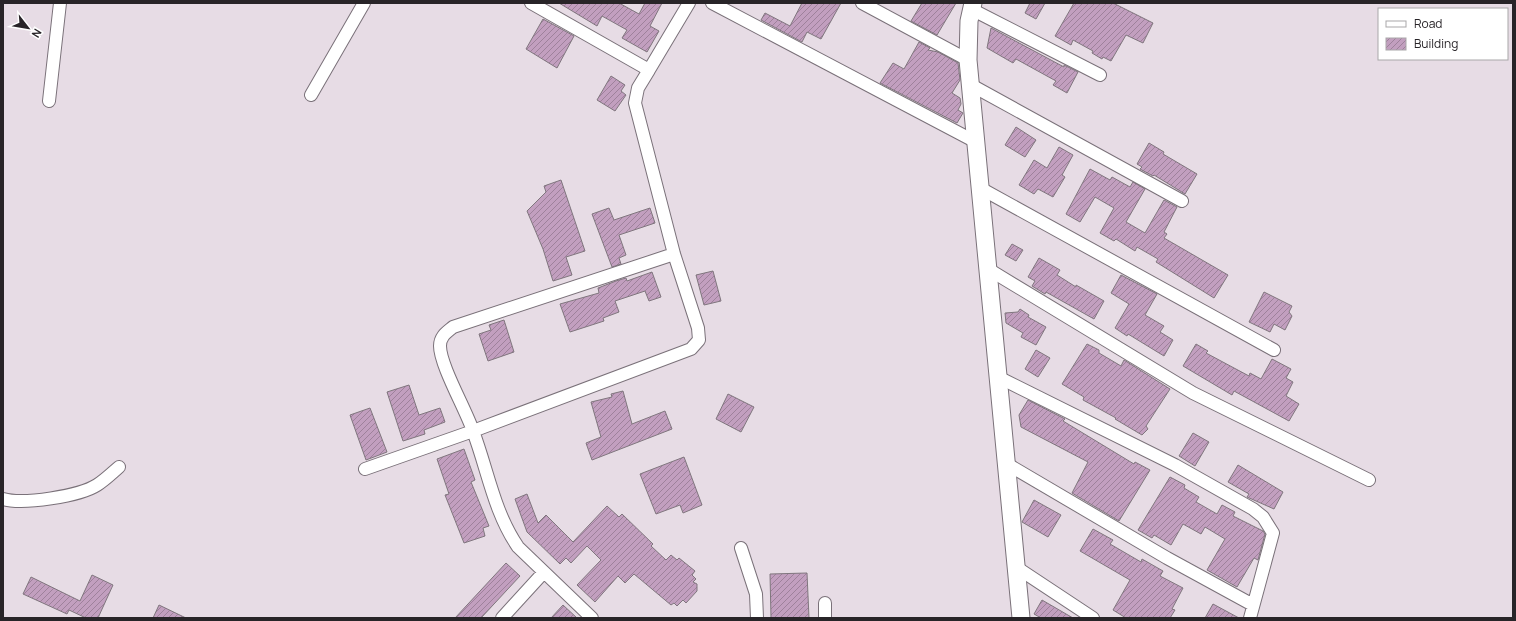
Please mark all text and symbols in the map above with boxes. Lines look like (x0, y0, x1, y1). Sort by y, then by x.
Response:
north arrow (8, 8, 48, 48)
legend (1378, 8, 1508, 60)
text: Road (1414, 15, 1442, 32)
text: N (28, 26, 45, 41)
text: Building (1414, 35, 1458, 52)

